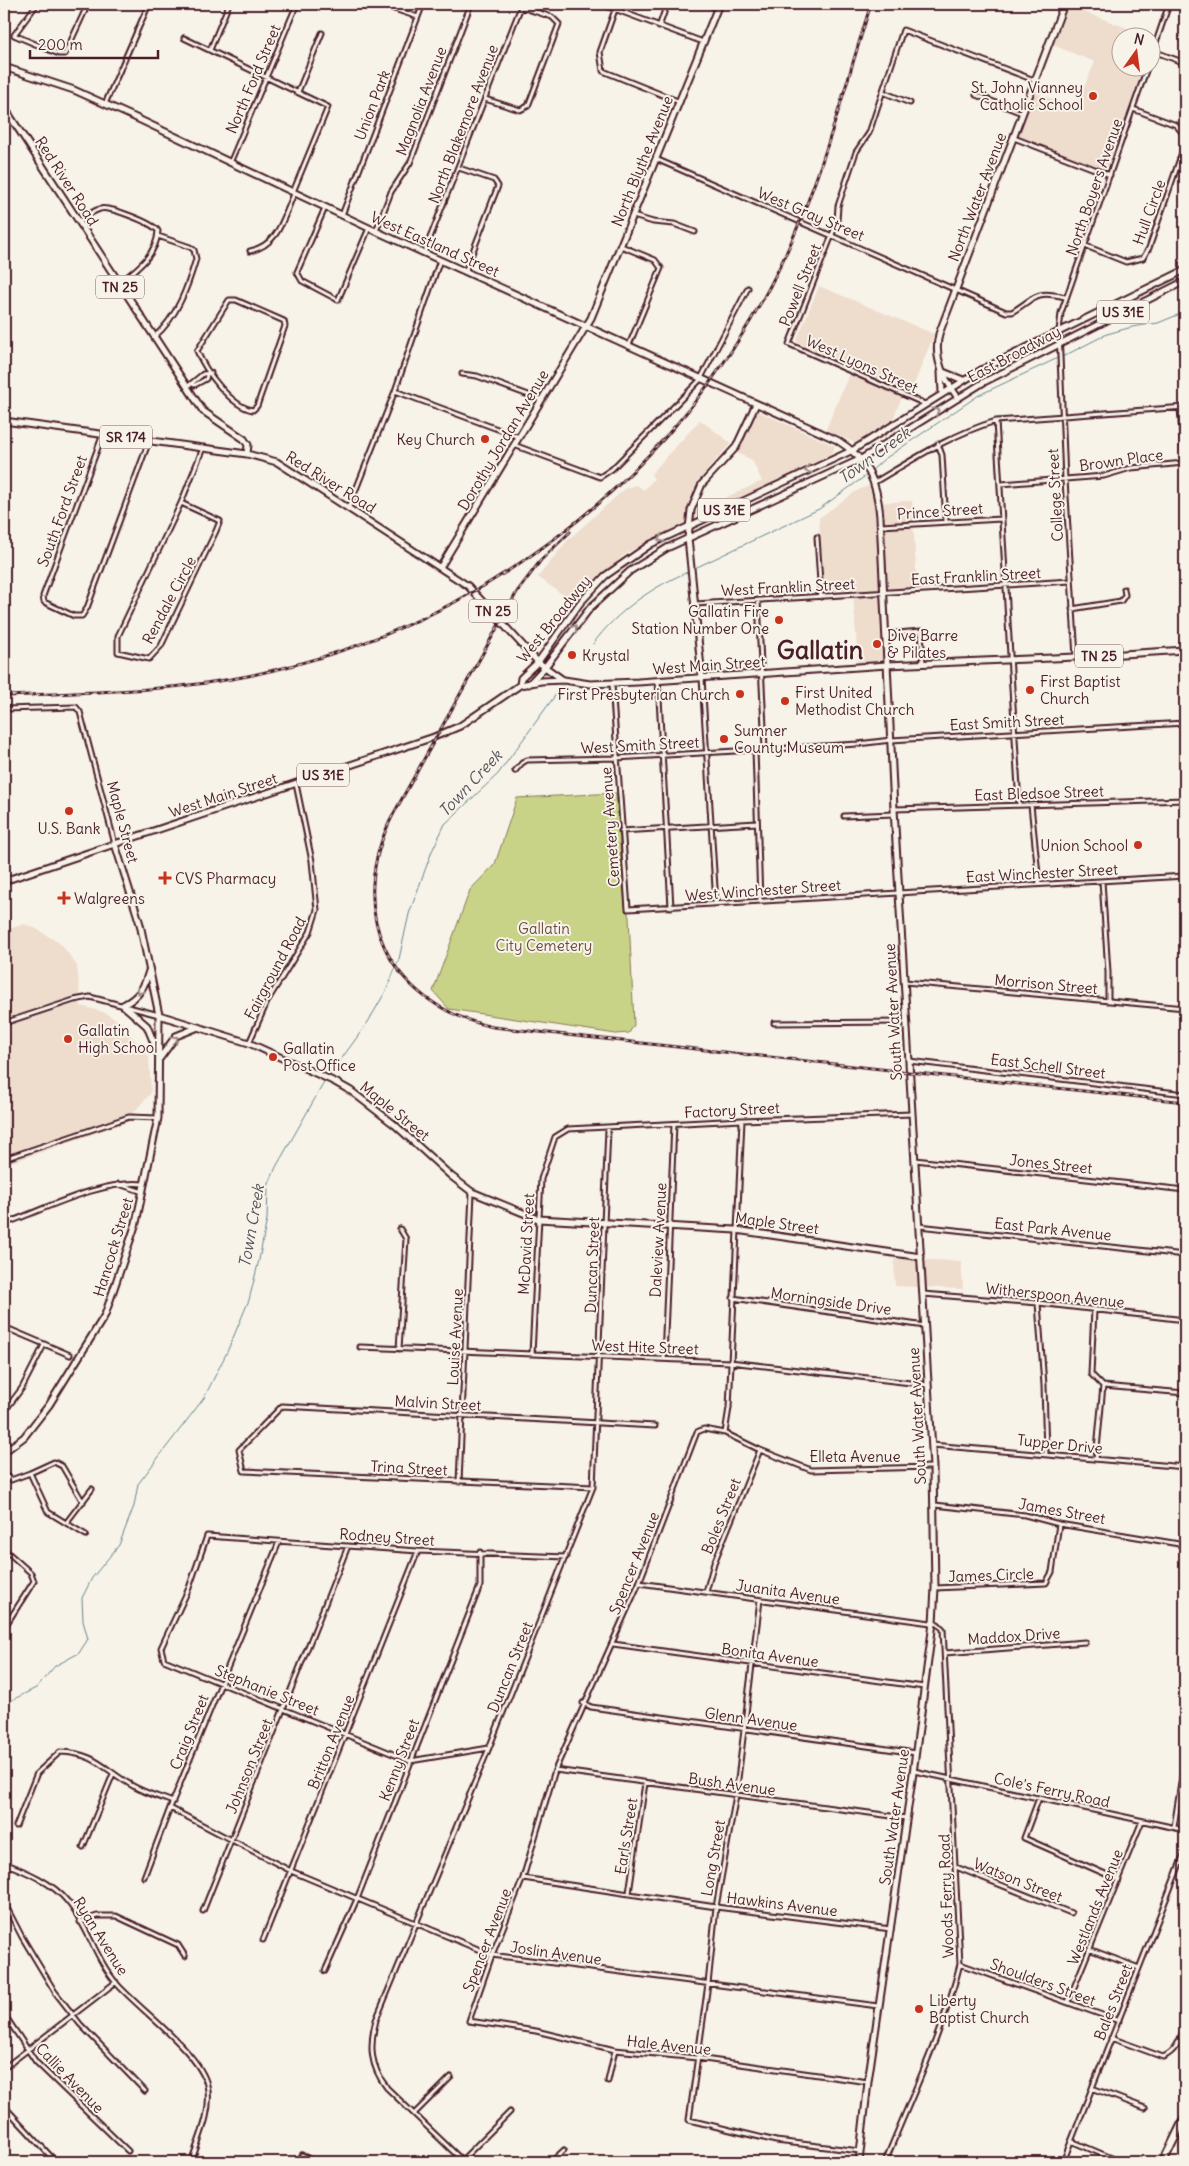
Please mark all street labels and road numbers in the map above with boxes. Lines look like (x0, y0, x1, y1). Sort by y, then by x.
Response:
street label: North Ford Street (221, 22, 285, 136)
street label: North Blakemore Avenue (424, 42, 502, 206)
street label: Magnolia Avenue (391, 44, 451, 158)
street label: Union Park (350, 67, 394, 143)
street label: North Blythe Avenue (607, 93, 677, 229)
street label: North Boyers Avenue (1062, 116, 1126, 258)
street label: North Water Avenue (944, 130, 1010, 264)
street label: Red River Road (31, 133, 103, 229)
street label: Hull Circle (1128, 177, 1170, 247)
street label: West Gray Street (755, 183, 867, 245)
street label: West Eastland Street (368, 207, 502, 281)
street label: Powell Street (775, 241, 825, 329)
road number: TN 25 (96, 276, 144, 298)
road number: US 31E (1097, 300, 1149, 324)
street label: East Broadway (964, 321, 1064, 387)
street label: West Lyons Street (803, 331, 921, 397)
street label: Dorothy Jordan Avenue (453, 366, 553, 514)
road number: SR 174 (100, 426, 152, 448)
street label: Brown Place (1078, 445, 1164, 475)
street label: Red River Road (282, 447, 380, 517)
street label: College Street (1043, 448, 1067, 542)
street label: South Ford Street (33, 453, 91, 569)
road number: US 31E (698, 498, 750, 522)
street label: Prince Street (896, 499, 984, 523)
street label: Rendale Circle (138, 553, 200, 647)
street label: East Franklin Street (910, 563, 1042, 589)
street label: West Broadway (513, 571, 595, 667)
street label: West Franklin Street (720, 574, 856, 600)
road number: TN 25 (469, 600, 517, 622)
road number: TN 25 (1075, 644, 1123, 668)
street label: West Main Street (652, 652, 766, 678)
street label: East Smith Street (949, 710, 1065, 734)
street label: West Smith Street (580, 732, 700, 758)
road number: US 31E (297, 764, 349, 786)
street label: Cemetery Avenue (596, 766, 624, 888)
street label: West Main Street (166, 769, 280, 821)
street label: Maple Street (103, 779, 143, 865)
street label: East Bledsoe Street (974, 781, 1104, 805)
street label: East Winchester Street (966, 860, 1118, 886)
street label: West Winchester Street (684, 875, 842, 905)
street label: Fairground Road (240, 913, 310, 1023)
street label: South Water Avenue (880, 943, 906, 1081)
street label: Morrison Street (994, 970, 1098, 998)
street label: East Schell Street (989, 1050, 1107, 1082)
street label: Maple Street (356, 1077, 434, 1145)
street label: Factory Street (684, 1098, 780, 1122)
street label: Jones Street (1009, 1150, 1093, 1178)
street label: Daleview Avenue (646, 1182, 670, 1298)
street label: McDavid Street (514, 1193, 538, 1295)
street label: Hancock Street (89, 1195, 137, 1299)
street label: Maple Street (734, 1208, 820, 1238)
street label: East Park Avenue (994, 1213, 1112, 1245)
street label: Duncan Street (581, 1216, 603, 1314)
street label: Witherspoon Avenue (985, 1278, 1125, 1312)
street label: Morningside Drive (769, 1283, 893, 1319)
street label: Louise Avenue (443, 1288, 467, 1386)
street label: West Hite Street (591, 1336, 699, 1358)
street label: South Water Avenue (904, 1347, 930, 1485)
street label: Malvin Street (394, 1391, 482, 1415)
street label: Tupper Drive (1016, 1430, 1104, 1458)
street label: Elleta Avenue (809, 1447, 901, 1466)
street label: Trina Street (370, 1456, 448, 1480)
street label: Boles Street (697, 1475, 745, 1557)
street label: James Street (1017, 1494, 1107, 1528)
street label: Spencer Avenue (605, 1509, 663, 1617)
street label: Rodney Street (339, 1524, 435, 1550)
street label: James Circle (948, 1564, 1034, 1586)
street label: Juanita Avenue (735, 1575, 841, 1609)
street label: Duncan Street (483, 1619, 537, 1715)
street label: Maddox Drive (967, 1623, 1061, 1649)
street label: Bonita Avenue (720, 1639, 820, 1671)
street label: Stephanie Street (212, 1660, 322, 1720)
street label: Craig Street (165, 1692, 213, 1772)
street label: Britton Avenue (303, 1692, 359, 1792)
street label: Glenn Avenue (703, 1703, 799, 1735)
street label: Johnson Street (221, 1716, 277, 1816)
street label: Kenny Street (375, 1716, 423, 1804)
street label: South Water Avenue (875, 1748, 913, 1886)
street label: Bush Avenue (687, 1768, 777, 1800)
street label: Cole's Ferry Road (992, 1768, 1112, 1812)
street label: Earls Street (611, 1796, 641, 1876)
street label: Long Street (697, 1818, 729, 1898)
street label: Woods Ferry Road (934, 1833, 958, 1959)
street label: Westlands Avenue (1063, 1846, 1127, 1968)
street label: Watson Street (971, 1854, 1065, 1906)
street label: Spencer Avenue (459, 1886, 515, 1994)
street label: Hawkins Avenue (726, 1888, 838, 1920)
street label: Ryan Avenue (69, 1893, 133, 1979)
street label: Joslin Avenue (509, 1937, 603, 1969)
street label: Shoulders Street (988, 1954, 1098, 2010)
street label: Bales Street (1090, 1961, 1136, 2043)
street label: Hale Avenue (626, 2031, 712, 2059)
street label: Callie Avenue (32, 2039, 108, 2117)

